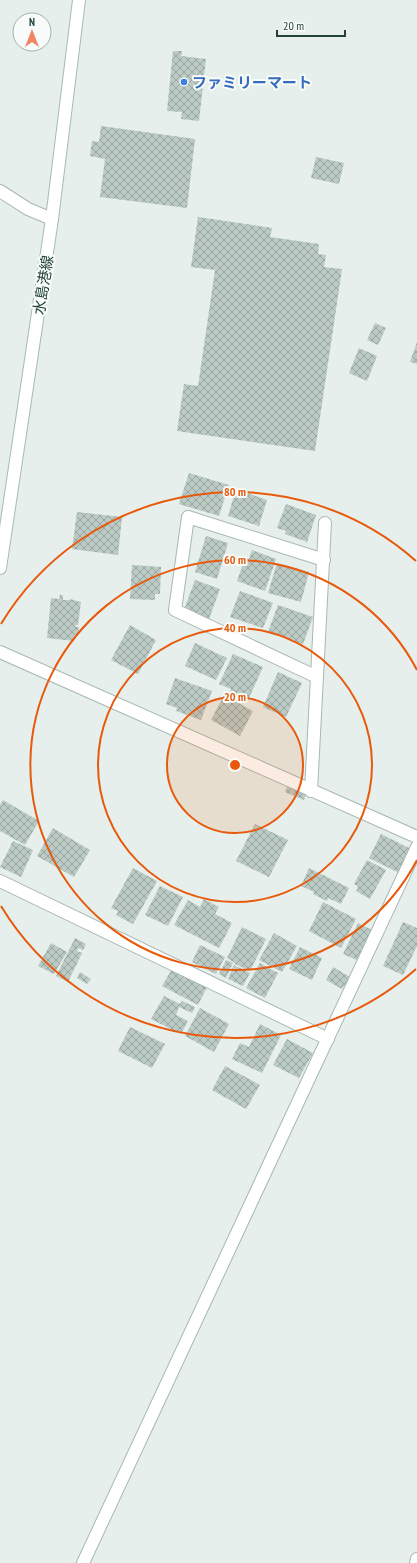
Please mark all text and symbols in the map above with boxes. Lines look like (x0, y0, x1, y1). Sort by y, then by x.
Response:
north arrow (12, 12, 52, 52)
scale bar (277, 12, 345, 38)
text: N (29, 15, 35, 29)
text: 20 m (283, 18, 304, 33)
place label: ファミリーマート (192, 73, 312, 92)
marker: ファミリーマート (179, 77, 189, 87)
street label: 水島港線 (29, 254, 57, 316)
text: 80 m (224, 484, 246, 499)
text: 60 m (224, 552, 246, 567)
text: 40 m (224, 620, 246, 635)
text: 20 m (224, 689, 246, 704)
centre of rings (228, 758, 242, 772)

